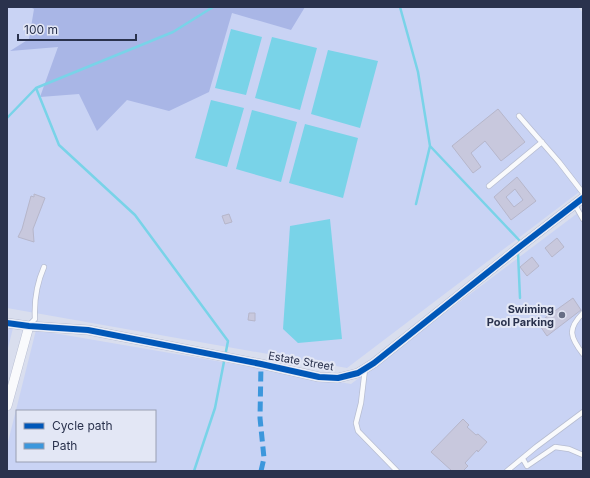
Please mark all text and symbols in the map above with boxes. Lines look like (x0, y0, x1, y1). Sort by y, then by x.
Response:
scale bar (18, 16, 136, 42)
text: 100 m (24, 22, 58, 37)
place label: Swiming Pool Parking (487, 302, 554, 329)
marker: Swiming Pool Parking (557, 310, 567, 320)
street label: Estate Street (267, 348, 335, 374)
legend (16, 410, 156, 462)
text: Cycle path (52, 418, 113, 433)
text: Path (52, 438, 77, 453)

